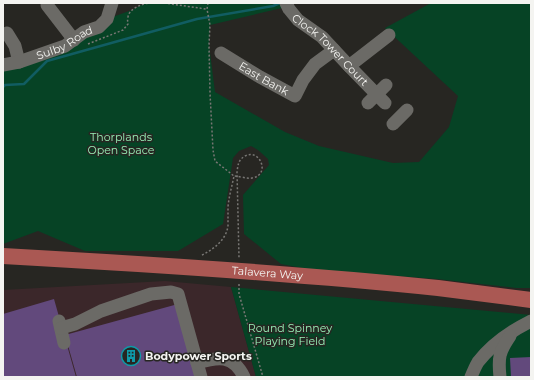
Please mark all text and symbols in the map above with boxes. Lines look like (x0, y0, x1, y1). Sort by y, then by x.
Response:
street label: Clock Tower Court (289, 11, 372, 89)
street label: Sulby Road (34, 23, 94, 62)
street label: East Bank (236, 59, 292, 99)
park label: Thorplands Open Space (87, 130, 155, 157)
street label: Talavera Way (231, 263, 304, 283)
park label: Round Spinney Playing Field (248, 321, 332, 348)
building icon: Bodypower Sports (120, 345, 142, 367)
place label: Bodypower Sports (145, 349, 252, 363)

